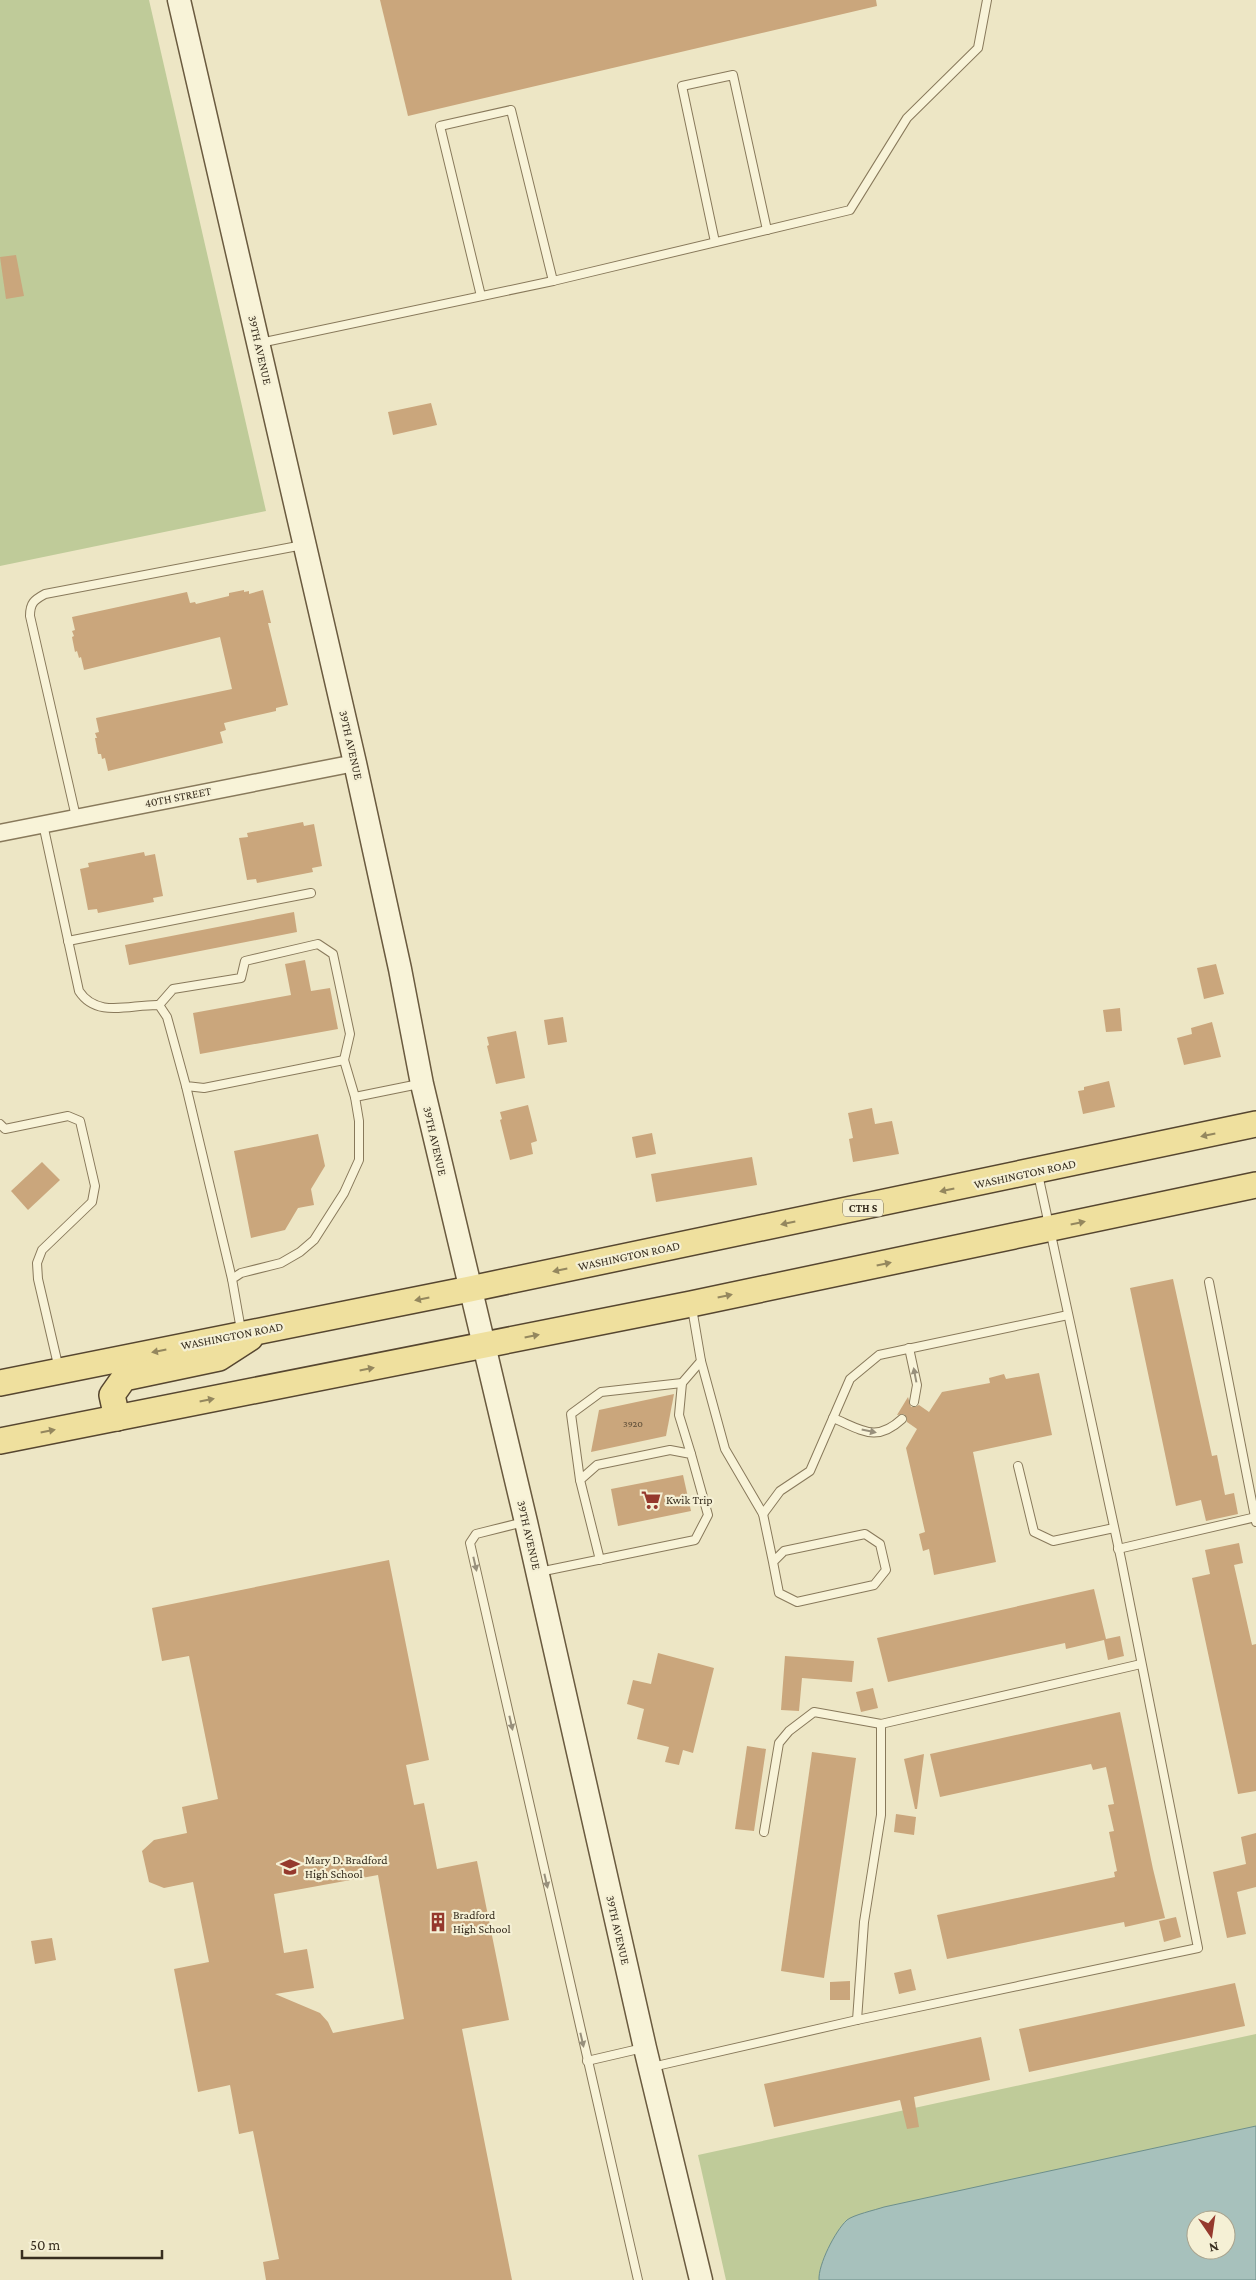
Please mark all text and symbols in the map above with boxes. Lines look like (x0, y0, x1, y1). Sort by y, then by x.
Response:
street label: 39TH AVENUE (245, 314, 275, 386)
street label: 39TH AVENUE (336, 709, 366, 781)
street label: 40TH STREET (143, 784, 213, 810)
street label: 39TH AVENUE (420, 1105, 450, 1177)
one-way arrow (1201, 1131, 1216, 1139)
street label: WASHINGTON ROAD (973, 1156, 1077, 1192)
one-way arrow (939, 1186, 954, 1194)
road number: CTH S (843, 1200, 883, 1216)
one-way arrow (780, 1219, 795, 1227)
one-way arrow (1070, 1219, 1085, 1227)
street label: WASHINGTON ROAD (577, 1238, 681, 1274)
one-way arrow (877, 1259, 893, 1267)
one-way arrow (551, 1267, 567, 1275)
one-way arrow (718, 1292, 734, 1300)
one-way arrow (413, 1295, 429, 1303)
street label: WASHINGTON ROAD (180, 1319, 284, 1353)
one-way arrow (524, 1331, 540, 1339)
one-way arrow (152, 1347, 167, 1355)
one-way arrow (359, 1364, 375, 1372)
one-way arrow (911, 1367, 919, 1383)
one-way arrow (200, 1396, 215, 1404)
house number: 3920 (623, 1418, 643, 1429)
one-way arrow (40, 1427, 56, 1435)
one-way arrow (861, 1427, 877, 1435)
supermarket icon: Kwik Trip (640, 1489, 662, 1511)
place label: Kwik Trip (666, 1493, 713, 1507)
street label: 39TH AVENUE (514, 1499, 544, 1571)
one-way arrow (471, 1557, 479, 1572)
one-way arrow (507, 1715, 515, 1730)
place label: Mary D. Bradford High School (305, 1853, 388, 1881)
school or university icon: Mary D. Bradford High School (279, 1856, 301, 1878)
one-way arrow (543, 1874, 551, 1890)
street label: 39TH AVENUE (603, 1894, 633, 1966)
place label: Bradford High School (453, 1908, 511, 1936)
building icon: Bradford High School (427, 1911, 449, 1933)
one-way arrow (578, 2032, 586, 2047)
north arrow (1186, 2210, 1236, 2260)
scale bar (22, 2228, 162, 2260)
text: 50 m (30, 2237, 60, 2253)
text: N (1207, 2239, 1220, 2257)

